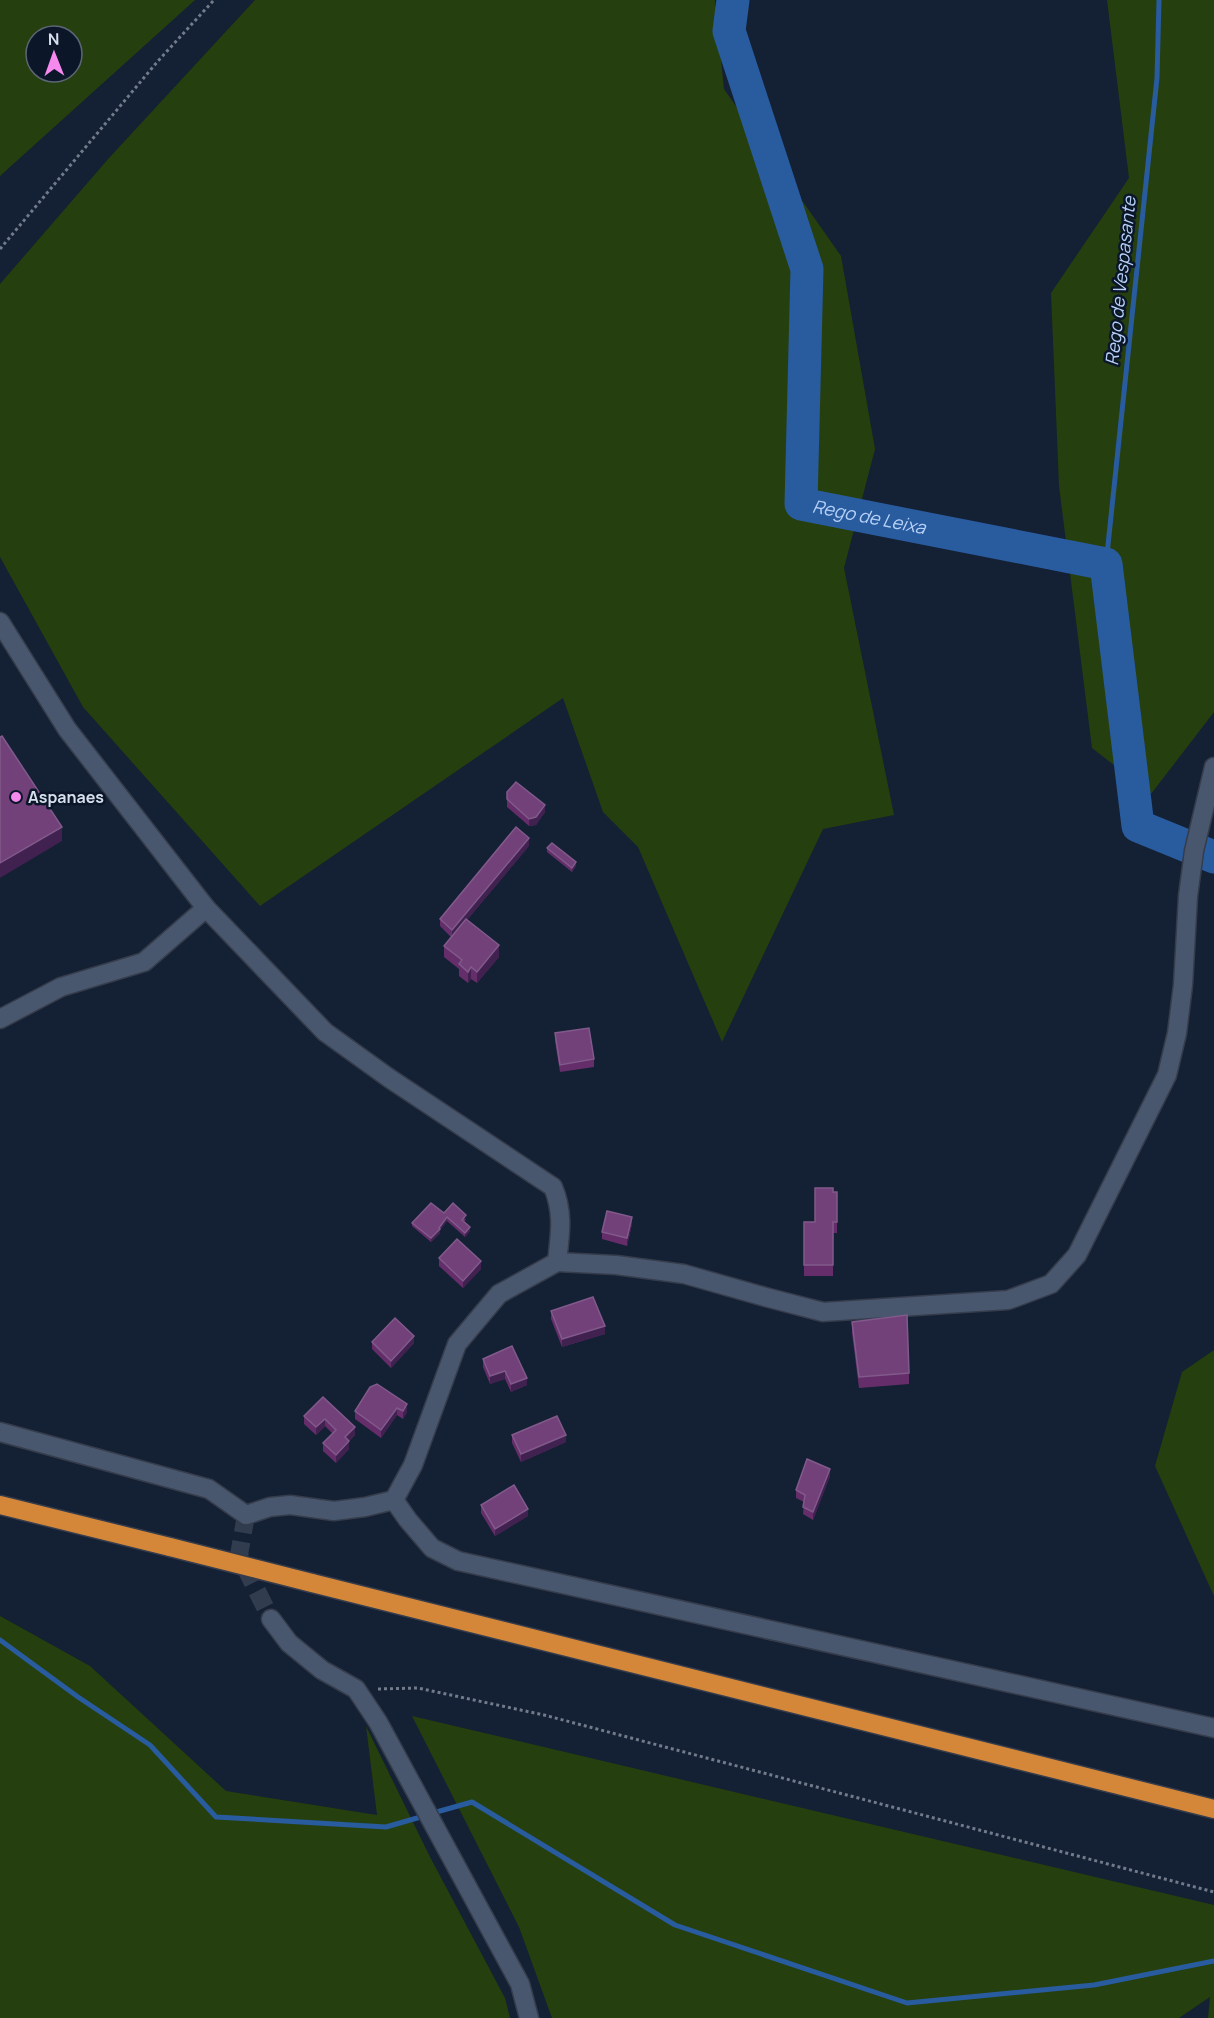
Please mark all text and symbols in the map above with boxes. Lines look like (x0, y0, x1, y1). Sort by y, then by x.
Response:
north arrow (24, 24, 84, 84)
text: N (48, 28, 60, 50)
water label: Rego de Vespasante (1099, 194, 1141, 366)
water label: Rego de Leixa (811, 494, 929, 539)
place label: Aspanaes (28, 786, 104, 808)
marker: Aspanaes (9, 790, 23, 804)

